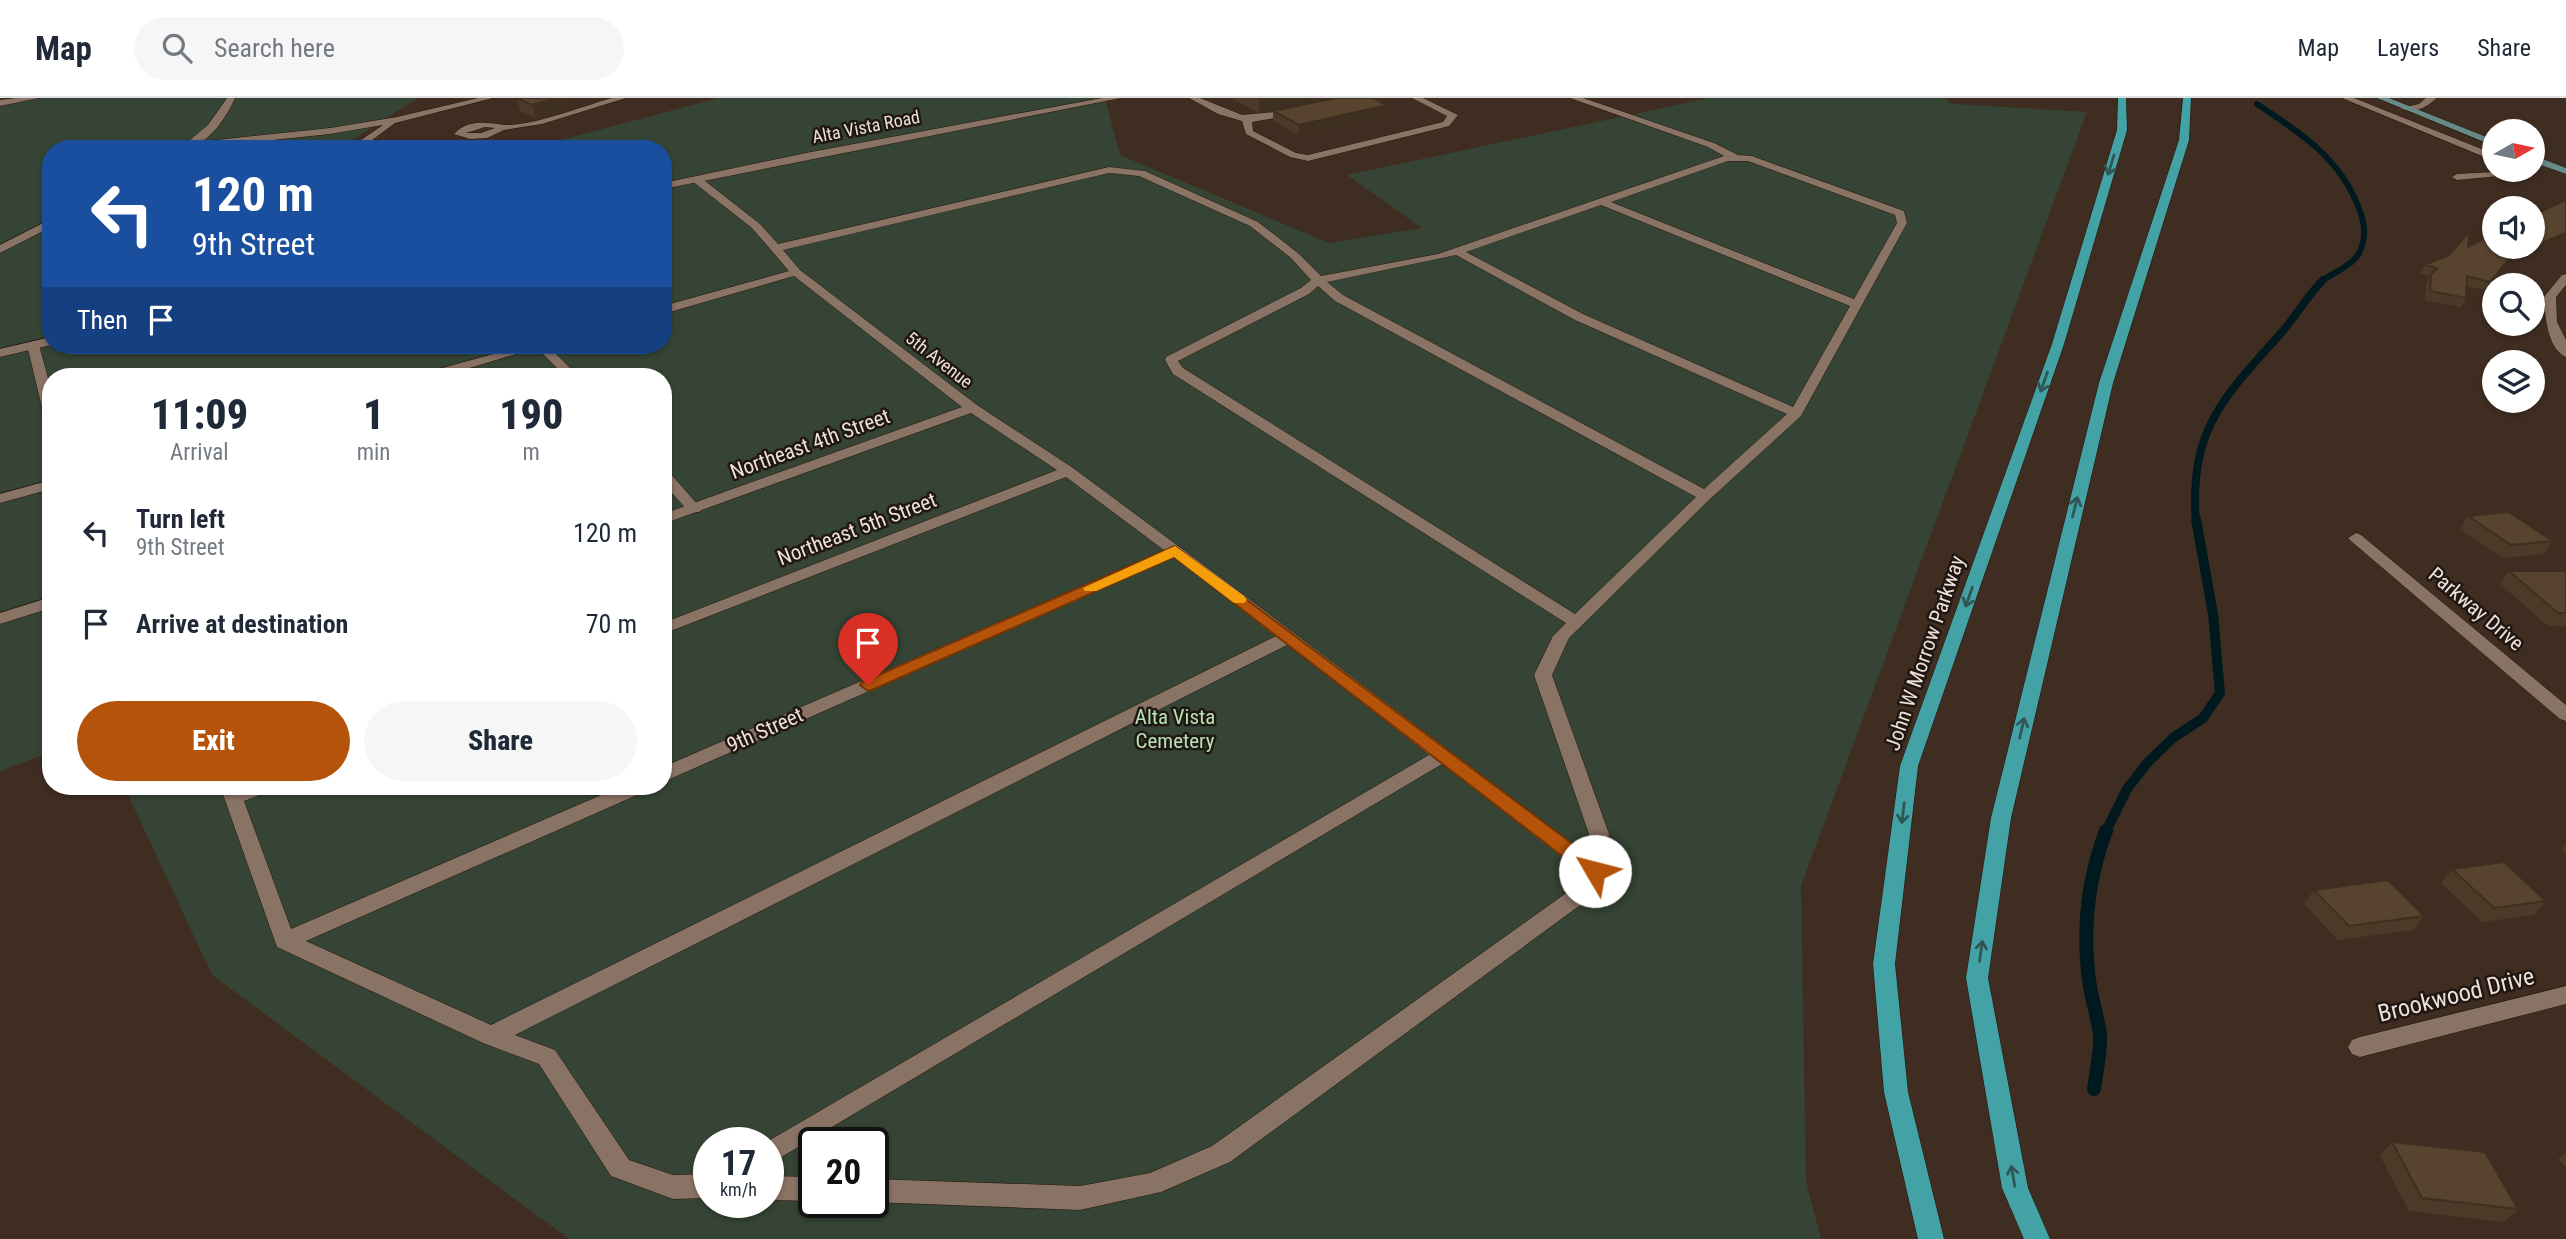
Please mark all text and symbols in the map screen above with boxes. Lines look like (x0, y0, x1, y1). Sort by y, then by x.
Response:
search box (134, 17, 624, 80)
text: Map (35, 29, 92, 68)
icon: search (158, 29, 196, 67)
text: Search here (214, 33, 335, 63)
text: Map (2298, 34, 2339, 62)
text: Layers (2377, 34, 2439, 62)
text: Share (2477, 34, 2531, 62)
street label: Alta Vista Road (810, 106, 922, 147)
north arrow (2482, 119, 2544, 182)
map controls (2482, 119, 2545, 413)
one-way arrow (2104, 153, 2117, 175)
text: 120 m (192, 166, 314, 223)
icon: left (77, 168, 168, 259)
button: sound (2482, 196, 2545, 259)
text: 9th Street (192, 225, 315, 263)
button: search (2482, 273, 2545, 336)
icon: arrive (142, 301, 180, 339)
text: Then (77, 305, 128, 335)
street label: 5th Avenue (902, 327, 977, 392)
button: layers (2482, 350, 2545, 413)
one-way arrow (2037, 371, 2050, 393)
text: 11:09 (151, 390, 248, 439)
text: 1 (363, 390, 384, 439)
text: 190 (499, 390, 563, 439)
street label: Northeast 4th Street (727, 404, 893, 484)
text: Arrival (170, 439, 229, 466)
text: min (357, 439, 390, 466)
text: m (523, 439, 540, 466)
street label: Northeast 5th Street (774, 488, 940, 570)
one-way arrow (2069, 496, 2082, 519)
text: Turn left (136, 504, 225, 534)
icon: left (77, 514, 115, 552)
text: 120 m (573, 518, 637, 548)
text: 9th Street (136, 534, 224, 561)
street label: John W Morrow Parkway (1880, 552, 1970, 754)
street label: Parkway Drive (2424, 562, 2528, 656)
one-way arrow (1961, 585, 1974, 607)
icon: arrive (77, 605, 115, 643)
text: Arrive at destination (136, 609, 348, 639)
text: 70 m (586, 609, 637, 639)
pin (838, 613, 898, 685)
icon: arrive (849, 624, 887, 662)
button: Exit (77, 701, 350, 781)
button: Share (364, 701, 637, 781)
street label: 9th Street (723, 703, 807, 757)
park label: Alta Vista Cemetery (1135, 705, 1215, 753)
one-way arrow (2016, 717, 2029, 740)
one-way arrow (1896, 802, 1909, 824)
position arrow (1558, 834, 1632, 908)
one-way arrow (1975, 941, 1988, 963)
street label: Brookwood Drive (2375, 962, 2537, 1028)
speed limit sign: 20 (798, 1127, 889, 1218)
text: 17 (721, 1143, 756, 1184)
one-way arrow (2006, 1165, 2019, 1188)
text: km/h (720, 1179, 757, 1200)

